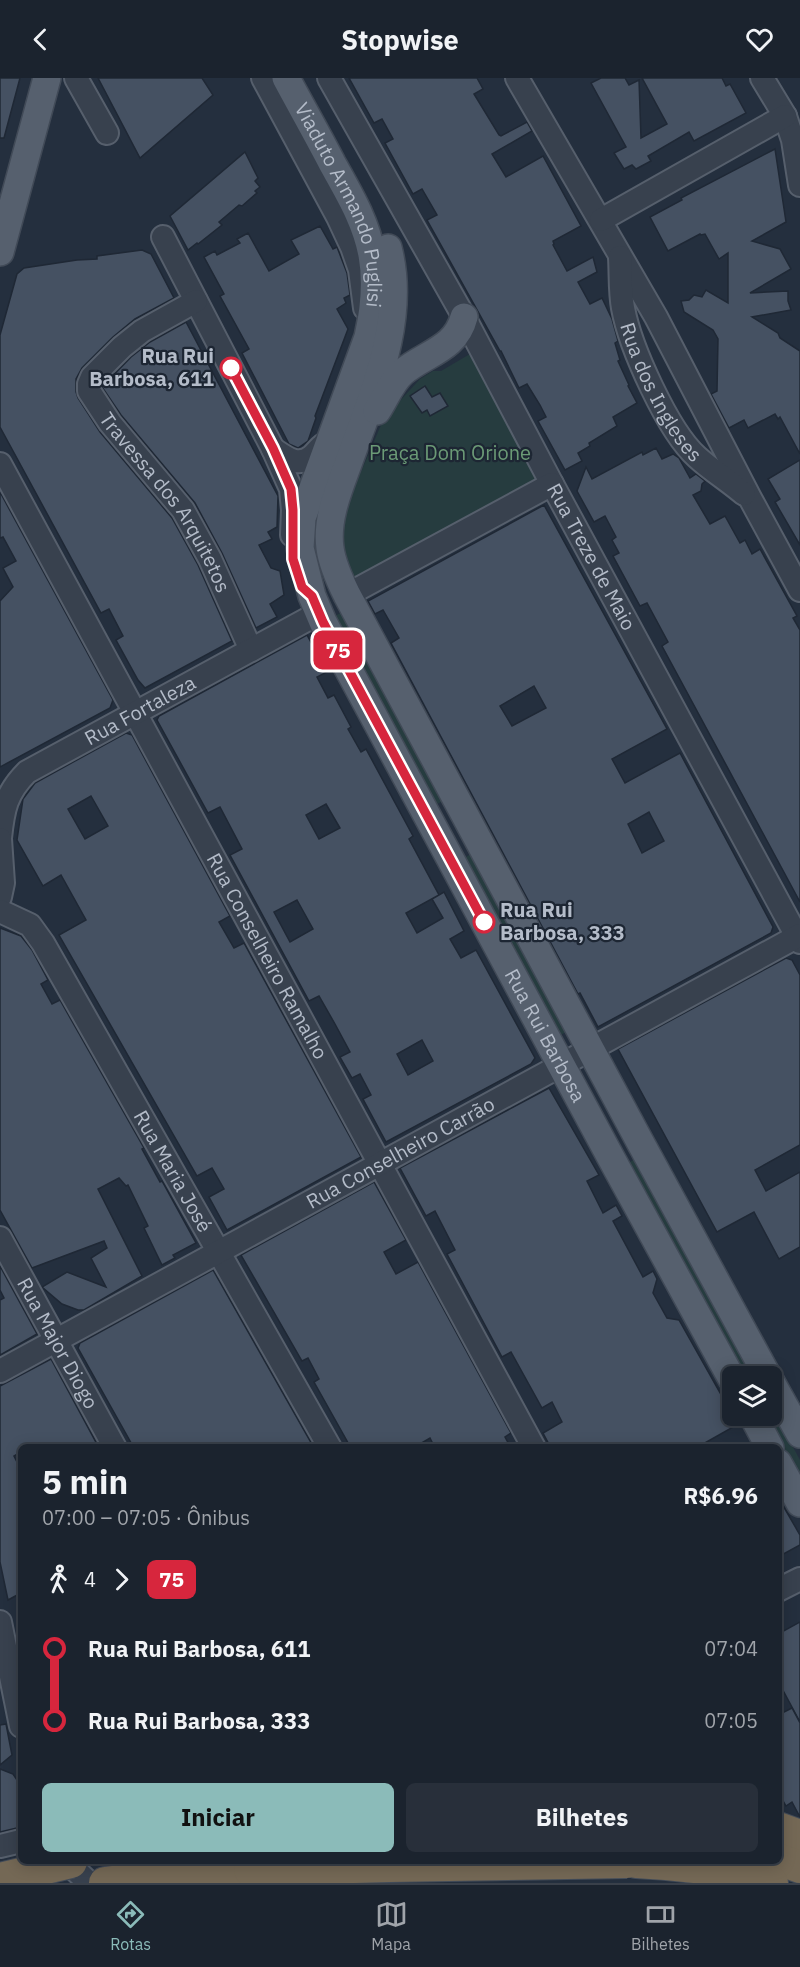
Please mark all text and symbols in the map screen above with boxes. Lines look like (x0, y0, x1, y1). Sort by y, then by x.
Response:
text: Stopwise (341, 22, 459, 57)
icon: back (24, 23, 57, 56)
icon: heart (743, 23, 776, 56)
street label: Viaduto Armando Puglisi (289, 97, 389, 309)
street label: Rua dos Ingleses (614, 319, 708, 468)
place label: Rua Rui Barbosa, 611 (89, 342, 214, 392)
marker: Rua Rui Barbosa, 611 (220, 357, 242, 379)
street label: Travessa dos Arquitetos (94, 407, 237, 597)
park label: Praça Dom Orione (369, 439, 531, 466)
street label: Rua Treze de Maio (541, 478, 643, 635)
line badge: 75 (311, 630, 365, 670)
text: 75 (325, 636, 351, 664)
street label: Rua Fortaleza (79, 669, 201, 751)
street label: Rua Conselheiro Ramalho (201, 848, 334, 1064)
place label: Rua Rui Barbosa, 333 (500, 896, 625, 946)
marker: Rua Rui Barbosa, 333 (473, 911, 495, 933)
street label: Rua Rui Barbosa (499, 964, 593, 1107)
street label: Rua Conselheiro Carrão (301, 1090, 499, 1215)
street label: Rua Maria José (128, 1105, 219, 1237)
street label: Rua Major Diogo (11, 1272, 105, 1414)
map controls (722, 1366, 782, 1426)
button: layers (722, 1366, 782, 1426)
text: 5 min (42, 1460, 128, 1503)
text: R$6.96 (684, 1481, 758, 1510)
text: 07:00 – 07:05 · Ônibus (42, 1504, 250, 1531)
icon: walk (42, 1563, 75, 1596)
icon: forward (105, 1563, 138, 1596)
text: 75 (159, 1565, 184, 1593)
text: 4 (84, 1566, 96, 1593)
text: Rua Rui Barbosa, 611 (88, 1634, 310, 1663)
text: 07:04 (704, 1635, 758, 1662)
text: Rua Rui Barbosa, 333 (88, 1706, 310, 1735)
text: 07:05 (704, 1707, 758, 1734)
button: Iniciar (42, 1783, 394, 1852)
button: Bilhetes (406, 1783, 758, 1852)
tab: Rotas (110, 1898, 151, 1954)
tab: Mapa (371, 1898, 411, 1954)
tab: Bilhetes (631, 1898, 690, 1954)

